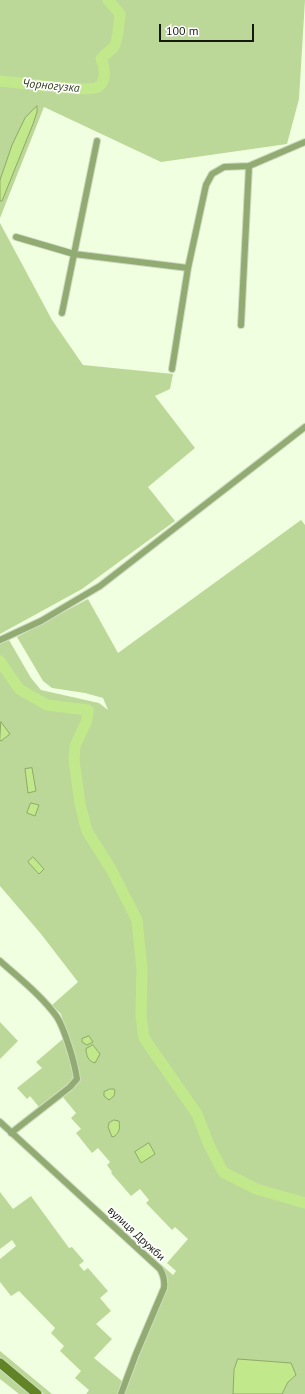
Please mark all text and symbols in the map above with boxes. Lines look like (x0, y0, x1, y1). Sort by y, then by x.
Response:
scale bar (161, 16, 256, 42)
text: 100 m (166, 23, 199, 38)
water label: Чорногузка (22, 76, 80, 96)
street label: вулиця Дружби (105, 1204, 167, 1264)

